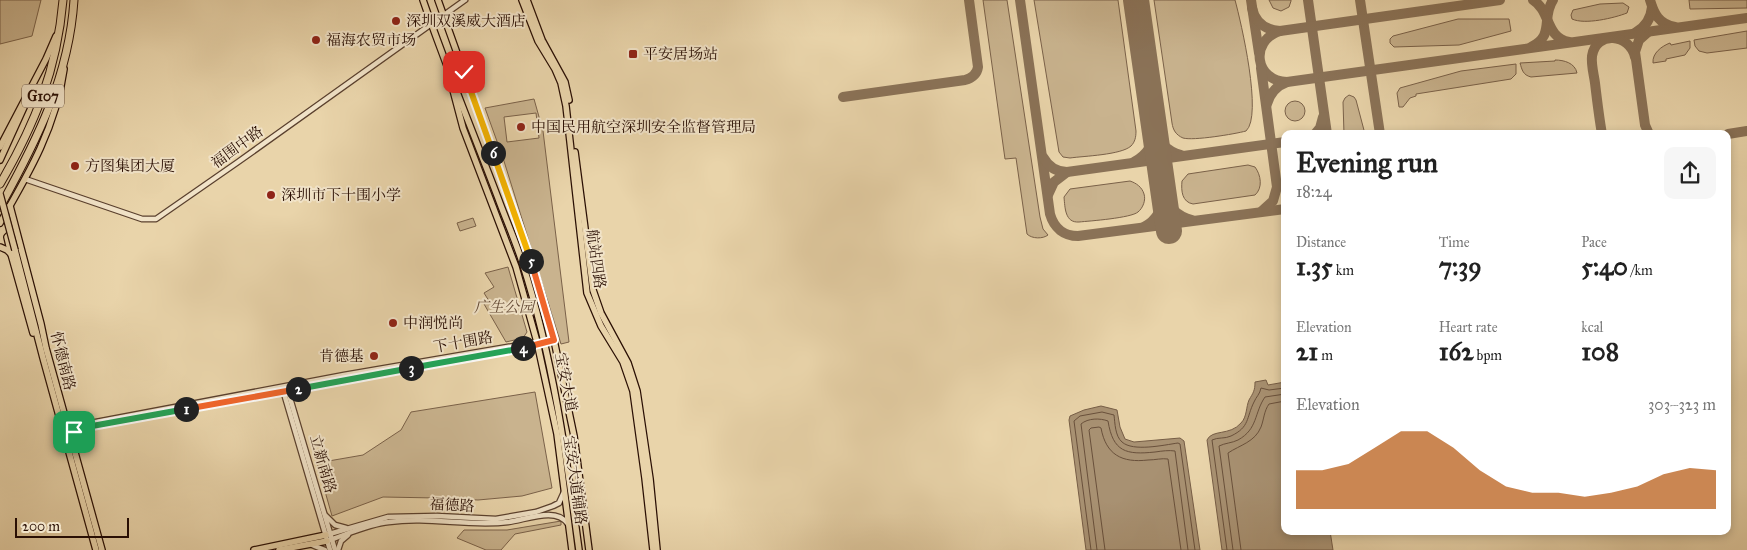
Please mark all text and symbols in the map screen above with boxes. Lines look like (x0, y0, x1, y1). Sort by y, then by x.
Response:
place label: 深圳双溪威大酒店 (406, 12, 526, 30)
marker: 深圳双溪威大酒店 (390, 15, 402, 27)
place label: 福海农贸市场 (326, 31, 416, 49)
marker: 福海农贸市场 (310, 34, 322, 46)
place label: 平安居场站 (643, 45, 718, 63)
marker: 平安居场站 (627, 48, 639, 60)
pin (443, 51, 485, 93)
icon: check (450, 58, 478, 86)
road number: G107 (22, 84, 64, 108)
place label: 中国民用航空深圳安全监督管理局 (531, 118, 756, 136)
marker: 中国民用航空深圳安全监督管理局 (515, 121, 527, 133)
street label: 福围中路 (207, 122, 267, 172)
pin: 6 (480, 140, 506, 166)
text: 6 (490, 145, 497, 162)
text: Evening run (1296, 145, 1438, 180)
button: share (1664, 147, 1716, 199)
place label: 方图集团大厦 (85, 157, 175, 175)
marker: 方图集团大厦 (69, 160, 81, 172)
text: 18:24 (1296, 182, 1332, 201)
place label: 深圳市下十围小学 (281, 186, 401, 204)
marker: 深圳市下十围小学 (265, 189, 277, 201)
street label: 航站四路 (583, 228, 609, 290)
text: Distance (1296, 234, 1346, 251)
text: Time (1439, 234, 1470, 251)
text: Pace (1581, 234, 1607, 251)
pin: 5 (518, 248, 544, 274)
text: 1.35 (1296, 251, 1333, 282)
text: 7:39 (1439, 251, 1482, 282)
text: 5:40 (1581, 251, 1628, 282)
text: 5 (528, 253, 535, 270)
text: km (1333, 262, 1354, 279)
text: /km (1628, 262, 1653, 279)
park label: 广生公园 (474, 298, 536, 316)
place label: 中润悦尚 (403, 314, 463, 332)
marker: 中润悦尚 (387, 317, 399, 329)
text: Elevation (1296, 319, 1352, 336)
text: Heart rate (1439, 319, 1498, 336)
text: kcal (1581, 319, 1603, 336)
street label: 下十围路 (432, 328, 494, 356)
street label: 怀德南路 (47, 330, 79, 392)
pin: 4 (510, 336, 536, 360)
text: 21 (1296, 336, 1318, 367)
text: 162 (1439, 336, 1474, 367)
text: 108 (1581, 336, 1619, 367)
text: 4 (520, 340, 527, 357)
place label: 肯德基 (319, 347, 364, 365)
text: m (1318, 347, 1333, 364)
text: bpm (1474, 347, 1502, 364)
marker: 肯德基 (368, 350, 380, 362)
street label: 宝安大道 (551, 351, 581, 413)
pin: 3 (398, 356, 424, 380)
text: 3 (409, 360, 414, 377)
pin: 2 (286, 376, 310, 402)
text: 2 (295, 381, 302, 398)
text: Elevation (1296, 395, 1360, 414)
text: 303–323 m (1648, 395, 1716, 414)
pin: 1 (174, 396, 198, 422)
text: 1 (184, 401, 189, 418)
pin (53, 411, 95, 453)
icon: arrive (60, 418, 88, 446)
street label: 立新南路 (306, 433, 340, 495)
street label: 宝安大道辅路 (560, 434, 590, 526)
street label: 福德路 (429, 495, 475, 515)
scale bar (15, 515, 129, 538)
text: 200 m (22, 518, 60, 535)

